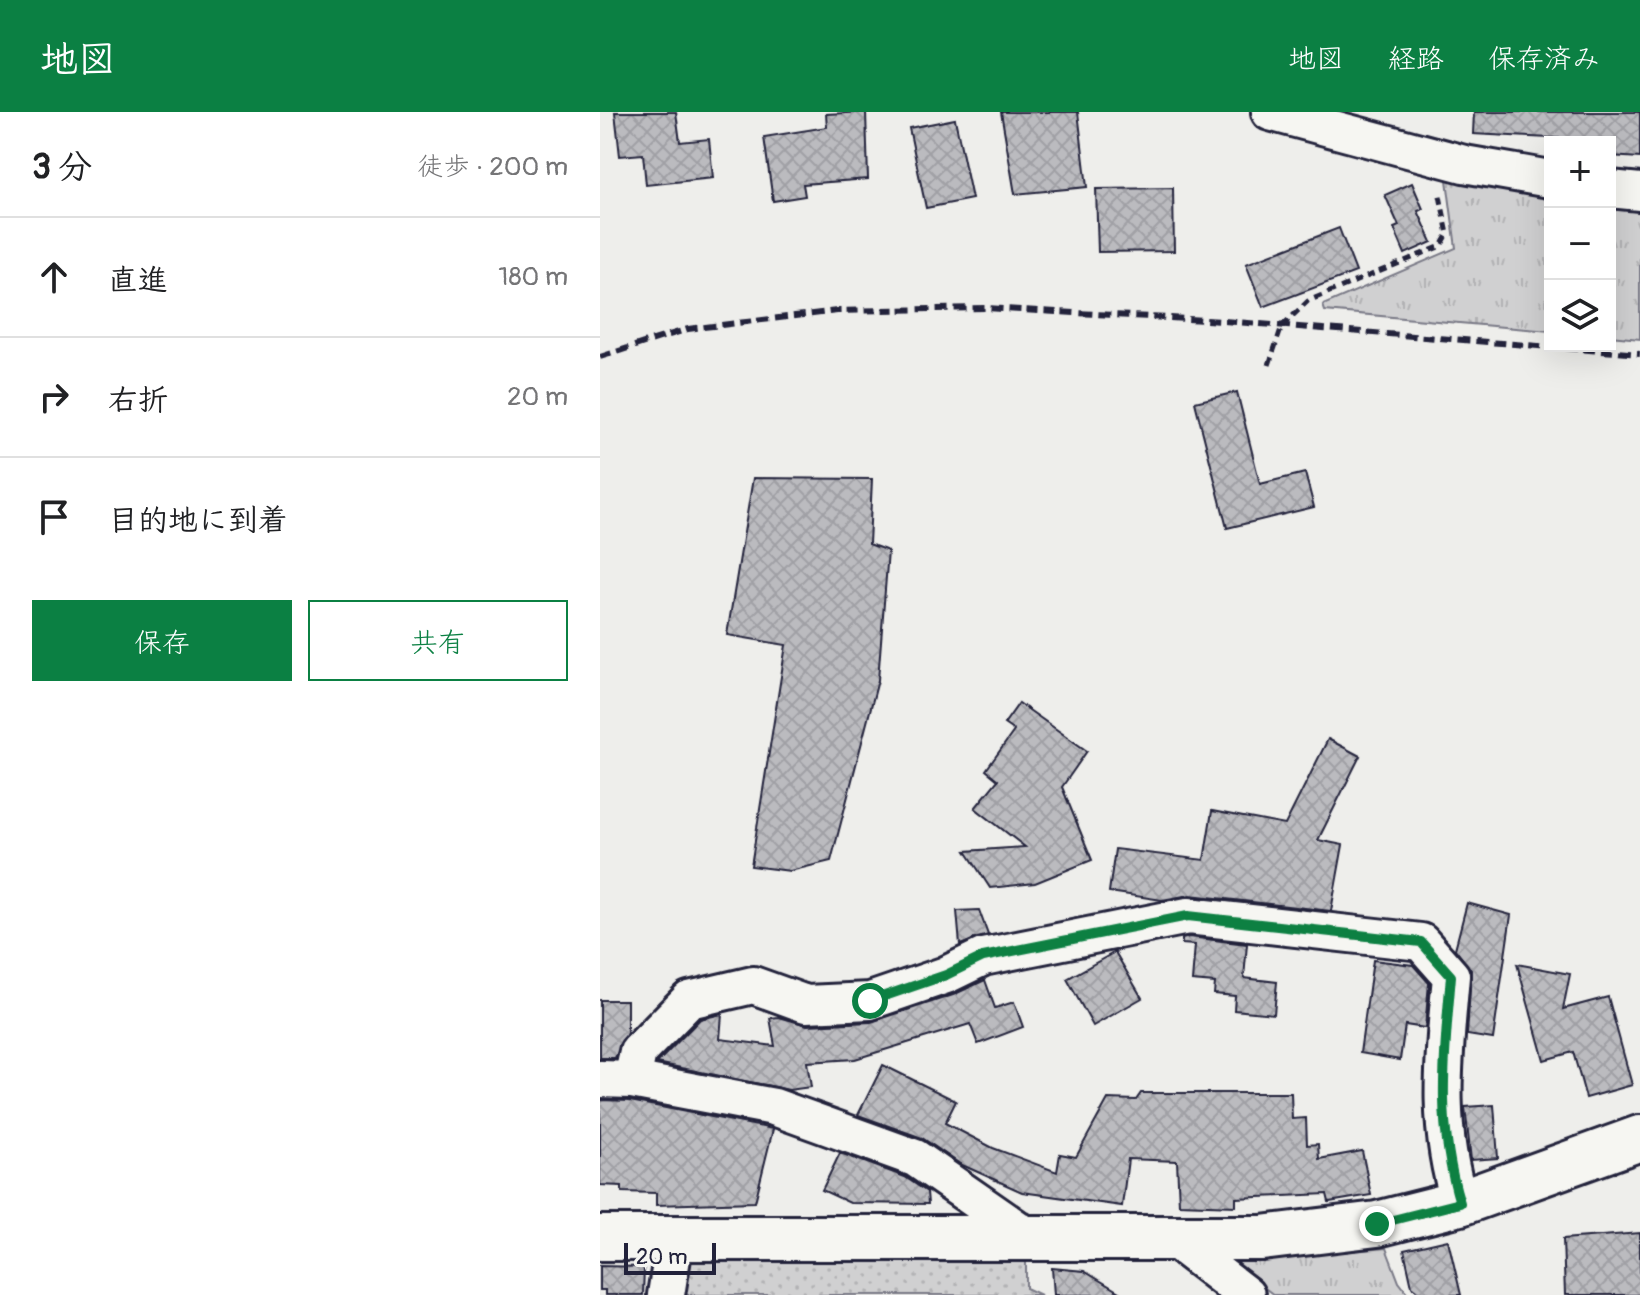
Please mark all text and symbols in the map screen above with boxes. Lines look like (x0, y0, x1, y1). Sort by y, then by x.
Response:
text: 地図 (40, 36, 116, 84)
text: 地図 (1288, 42, 1344, 77)
text: 経路 (1388, 42, 1444, 77)
text: 保存済み (1488, 42, 1600, 77)
map controls (1544, 136, 1616, 352)
button: + (1544, 136, 1616, 208)
text: 3 分 (32, 146, 92, 189)
text: 徒歩 · 200 m (418, 151, 568, 183)
button: − (1544, 208, 1616, 280)
icon: ahead (32, 255, 76, 299)
text: 180 m (498, 261, 568, 293)
text: 直進 (108, 262, 168, 299)
button: layers (1544, 280, 1616, 352)
icon: right (32, 375, 76, 419)
text: 20 m (507, 381, 568, 413)
text: 右折 (108, 382, 168, 419)
icon: arrive (32, 495, 76, 539)
text: 目的地に到着 (108, 502, 288, 539)
button: 保存 (32, 600, 292, 681)
button: 共有 (308, 600, 568, 681)
route start (852, 983, 888, 1019)
route end (1359, 1206, 1395, 1242)
scale bar (624, 1239, 716, 1275)
text: 20 m (636, 1243, 688, 1271)

